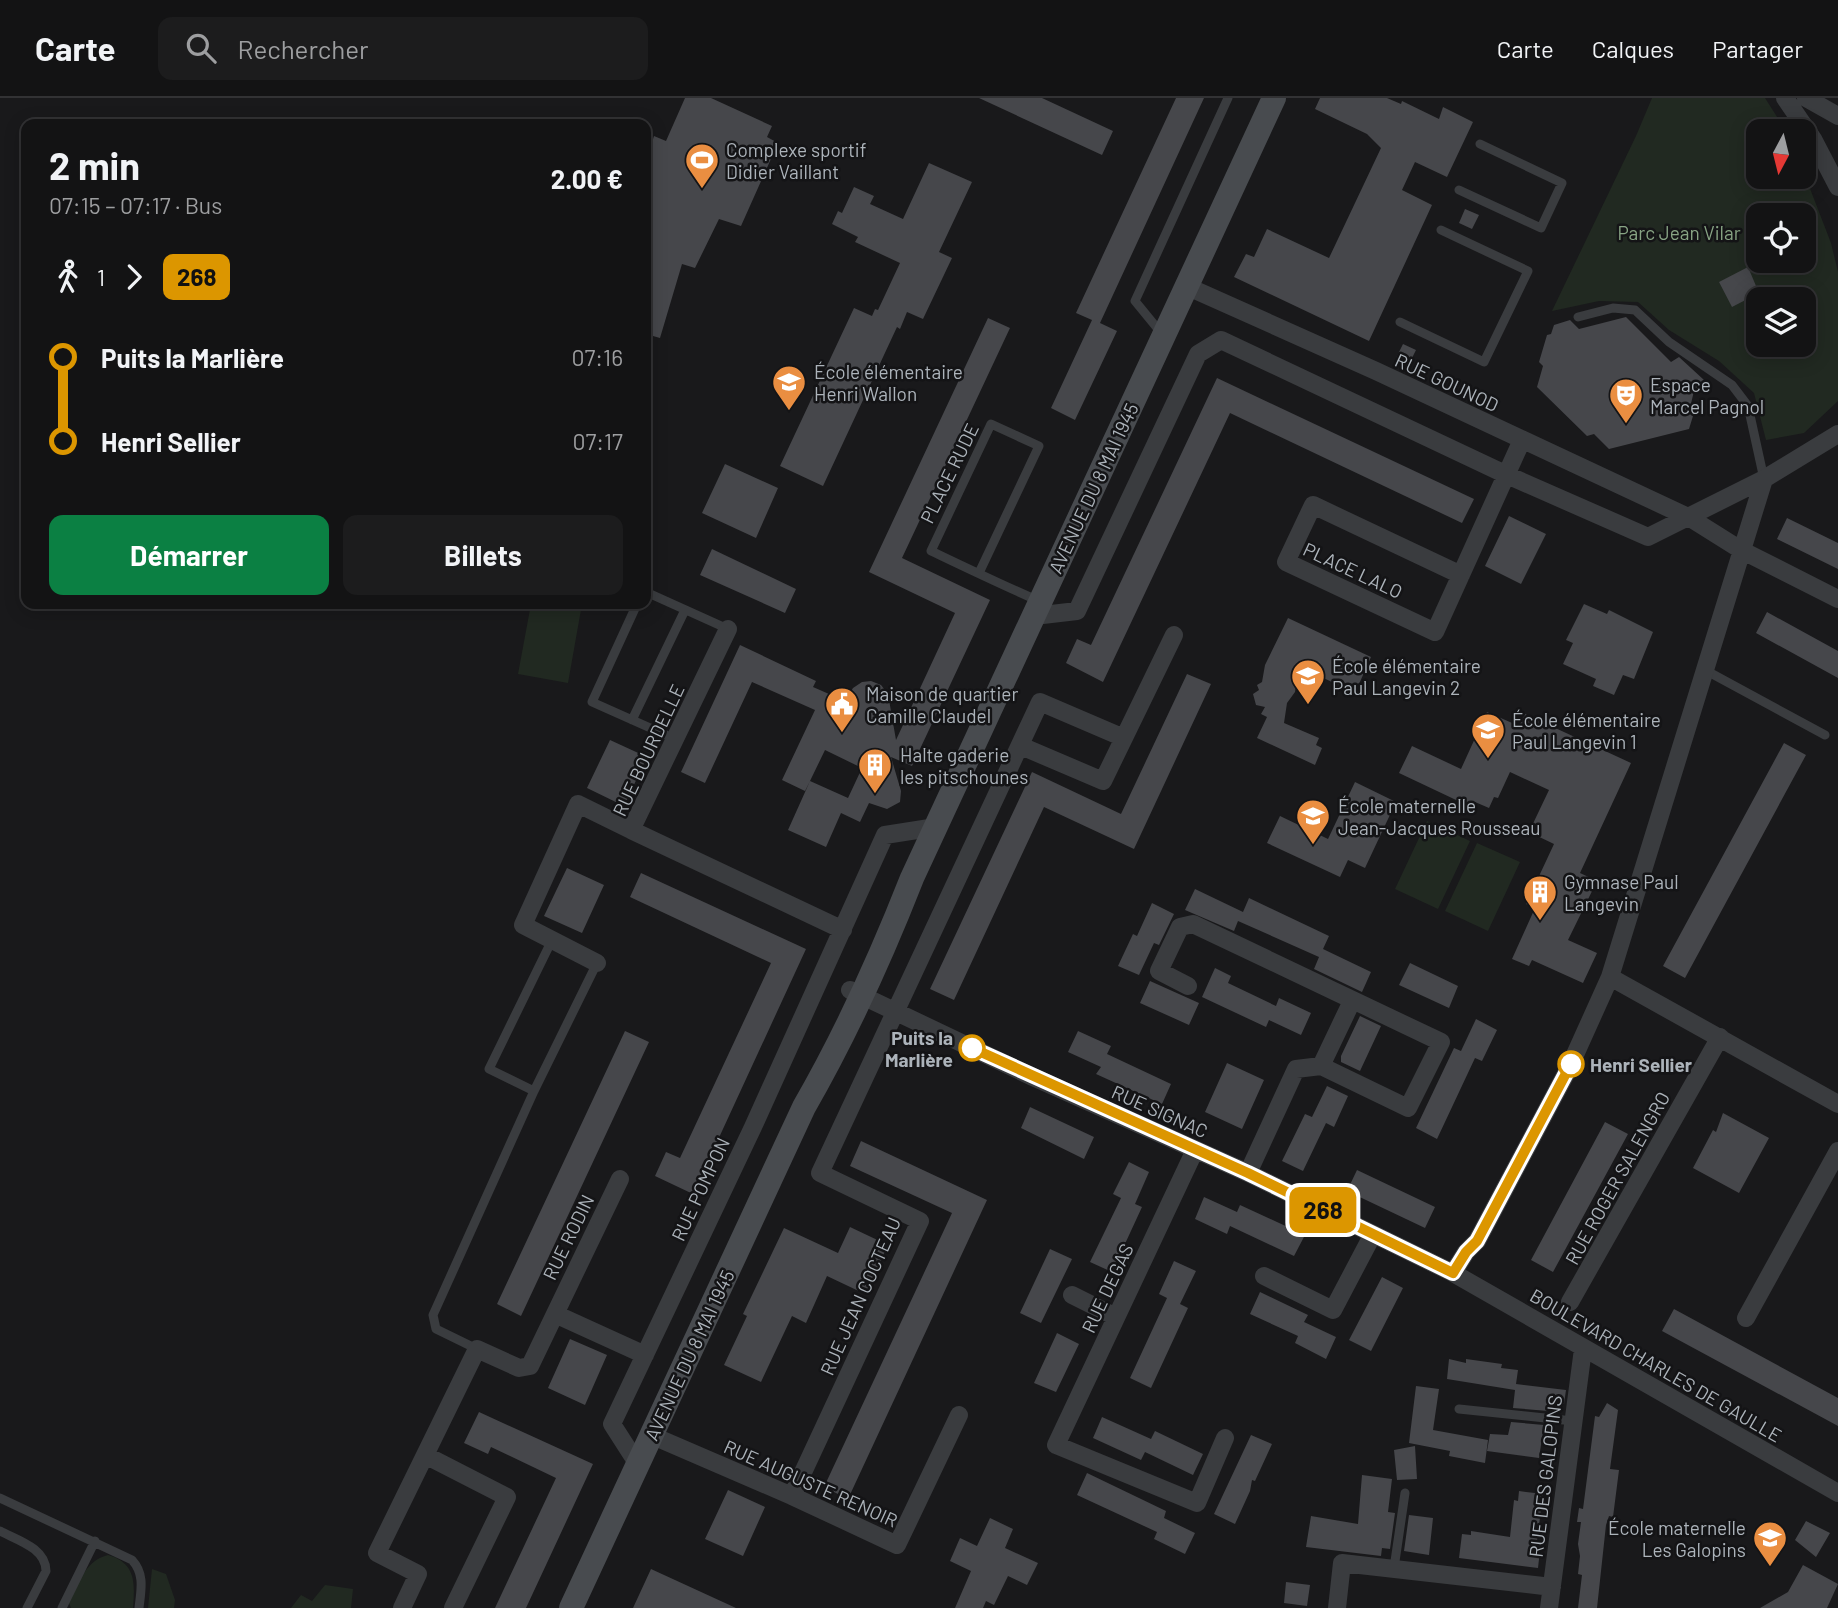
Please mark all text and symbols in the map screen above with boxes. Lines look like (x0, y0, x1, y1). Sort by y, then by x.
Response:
search box (158, 17, 648, 80)
text: Carte (35, 28, 116, 68)
icon: search (182, 29, 220, 67)
text: Rechercher (238, 33, 368, 64)
text: Carte (1497, 34, 1554, 63)
text: Calques (1592, 34, 1674, 63)
text: Partager (1712, 34, 1803, 63)
north arrow (1746, 119, 1816, 189)
map controls (1746, 119, 1816, 357)
place label: Complexe sportif Didier Vaillant (726, 138, 866, 183)
sports icon: Complexe sportif Didier Vaillant (683, 141, 721, 190)
text: 2 min (49, 142, 140, 188)
text: 2.00 € (551, 163, 623, 194)
text: 07:15 – 07:17 · Bus (49, 191, 222, 219)
button: locate (1746, 203, 1816, 273)
park label: Parc Jean Vilar (1617, 221, 1741, 244)
icon: walk (49, 258, 87, 296)
icon: forward (115, 258, 153, 296)
text: 268 (177, 262, 216, 291)
text: 1 (97, 263, 105, 291)
button: layers (1746, 287, 1816, 357)
text: Puits la Marlière (101, 342, 284, 373)
text: 07:16 (571, 343, 623, 371)
street label: RUE GOUNOD (1392, 348, 1502, 416)
place label: École élémentaire Henri Wallon (814, 360, 963, 405)
school or university icon: École élémentaire Henri Wallon (770, 363, 808, 412)
place label: Espace Marcel Pagnol (1650, 373, 1764, 418)
theatre icon: Espace Marcel Pagnol (1607, 376, 1645, 425)
street label: AVENUE DU 8 MAI 1945 (1043, 399, 1143, 577)
street label: PLACE RUDE (915, 419, 983, 527)
text: Henri Sellier (101, 426, 241, 457)
text: 07:17 (572, 427, 623, 455)
button: Démarrer (49, 515, 329, 595)
button: Billets (343, 515, 623, 595)
street label: PLACE LALO (1300, 537, 1406, 603)
place label: École élémentaire Paul Langevin 2 (1332, 654, 1481, 699)
school or university icon: École élémentaire Paul Langevin 2 (1289, 657, 1327, 706)
street label: RUE BOURDELLE (607, 680, 689, 820)
place label: Maison de quartier Camille Claudel (866, 682, 1018, 727)
public building icon: Maison de quartier Camille Claudel (823, 685, 861, 734)
place label: École élémentaire Paul Langevin 1 (1512, 708, 1661, 753)
school or university icon: École élémentaire Paul Langevin 1 (1469, 711, 1507, 760)
place label: Halte gaderie les pitschounes (900, 743, 1028, 788)
building icon: Halte gaderie les pitschounes (856, 746, 894, 795)
place label: École maternelle Jean-Jacques Rousseau (1338, 794, 1540, 839)
school or university icon: École maternelle Jean-Jacques Rousseau (1294, 797, 1332, 846)
place label: Gymnase Paul Langevin (1564, 870, 1679, 915)
building icon: Gymnase Paul Langevin (1521, 873, 1559, 922)
place label: Puits la Marlière (885, 1026, 953, 1071)
marker: Puits la Marlière (959, 1035, 985, 1061)
marker: Henri Sellier (1558, 1051, 1584, 1077)
place label: Henri Sellier (1590, 1053, 1693, 1076)
street label: RUE SIGNAC (1108, 1080, 1212, 1142)
street label: RUE ROGER SALENGRO (1560, 1088, 1674, 1268)
street label: RUE POMPON (666, 1133, 734, 1245)
line badge: 268 (1283, 1187, 1363, 1233)
street label: RUE RODIN (537, 1191, 599, 1283)
text: 268 (1303, 1195, 1343, 1224)
street label: RUE JEAN COCTEAU (815, 1213, 905, 1379)
street label: RUE DEGAS (1076, 1240, 1138, 1336)
street label: AVENUE DU 8 MAI 1945 (639, 1266, 739, 1444)
street label: BOULEVARD CHARLES DE GAULLE (1526, 1283, 1786, 1447)
street label: RUE DES GALOPINS (1524, 1394, 1566, 1558)
street label: RUE AUGUSTE RENOIR (721, 1434, 901, 1532)
place label: École maternelle Les Galopins (1608, 1516, 1746, 1561)
school or university icon: École maternelle Les Galopins (1751, 1519, 1789, 1568)

